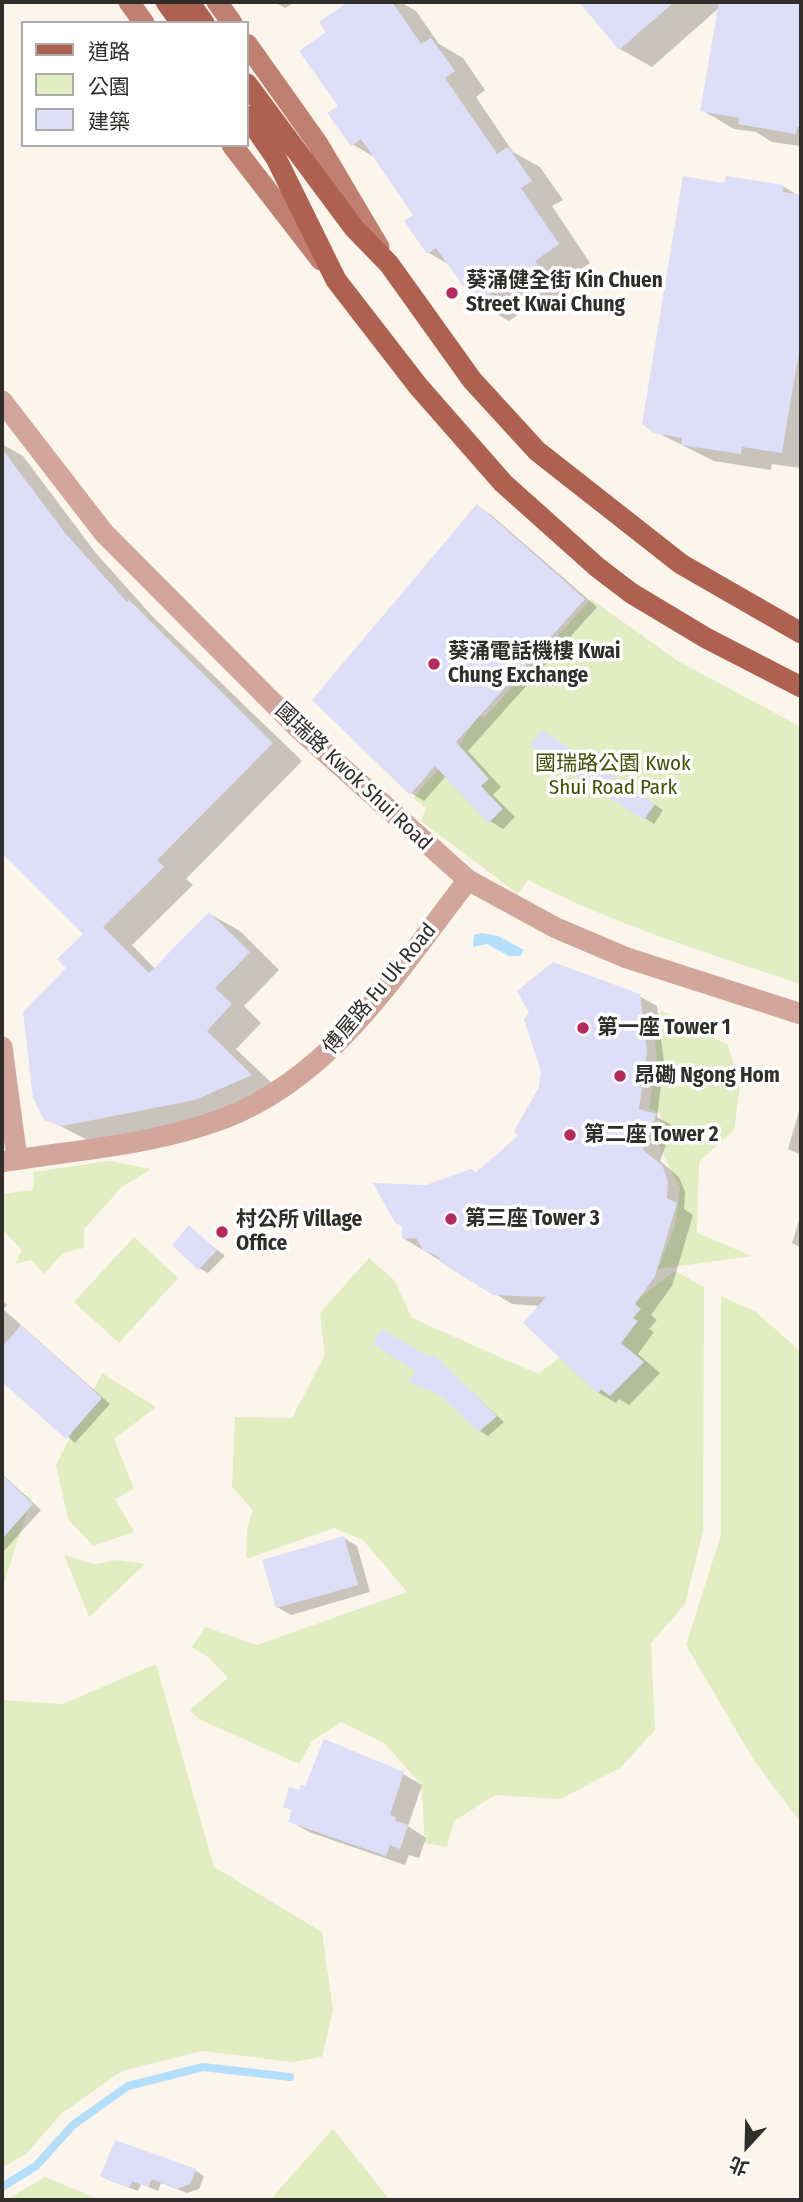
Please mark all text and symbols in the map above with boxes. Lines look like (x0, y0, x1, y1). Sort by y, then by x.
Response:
legend (21, 21, 248, 147)
text: 道路 (88, 39, 130, 65)
text: 公園 (88, 74, 130, 100)
text: 建築 (88, 109, 130, 135)
place label: 葵涌健全街 Kin Chuen Street Kwai Chung (466, 268, 663, 318)
marker: 葵涌健全街 Kin Chuen Street Kwai Chung (444, 285, 460, 301)
place label: 葵涌電話機樓 Kwai Chung Exchange (448, 639, 620, 689)
marker: 葵涌電話機樓 Kwai Chung Exchange (426, 656, 442, 672)
street label: 國瑞路 Kwok Shui Road (270, 698, 436, 856)
park label: 國瑞路公園 Kwok Shui Road Park (535, 751, 691, 801)
street label: 傅屋路 Fu Uk Road (318, 919, 442, 1059)
place label: 第一座 Tower 1 (597, 1015, 731, 1041)
marker: 第一座 Tower 1 (575, 1020, 591, 1036)
place label: 昂磡 Ngong Hom (634, 1063, 780, 1089)
marker: 昂磡 Ngong Hom (612, 1068, 628, 1084)
place label: 第二座 Tower 2 (584, 1122, 719, 1148)
marker: 第二座 Tower 2 (562, 1127, 578, 1143)
place label: 第三座 Tower 3 (465, 1206, 600, 1232)
place label: 村公所 Village Office (236, 1207, 362, 1257)
marker: 第三座 Tower 3 (443, 1211, 459, 1227)
marker: 村公所 Village Office (214, 1224, 230, 1240)
north arrow (712, 2111, 782, 2181)
text: 北 (726, 2152, 752, 2180)

